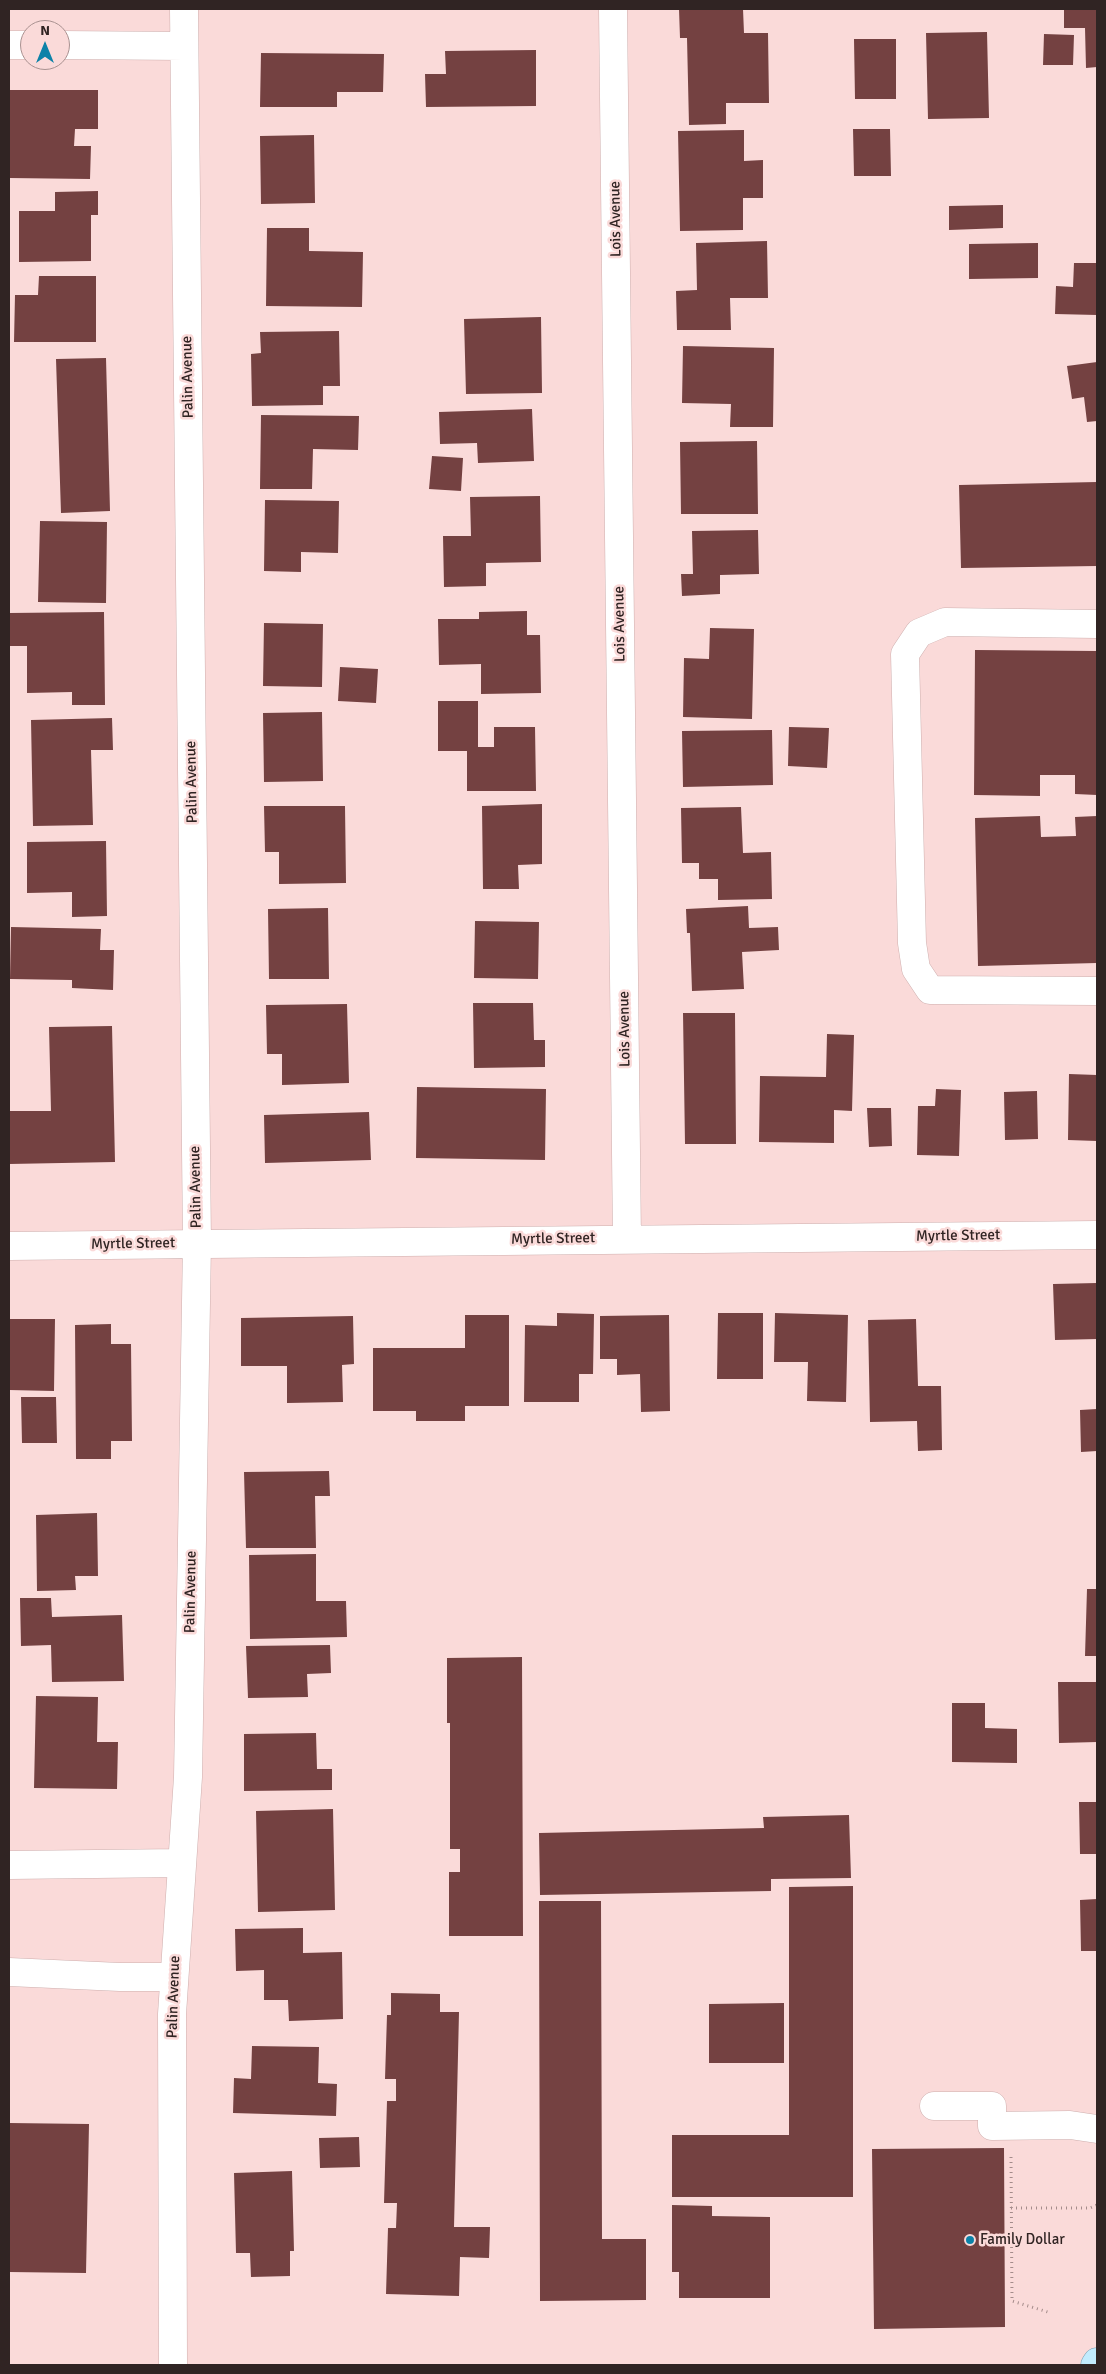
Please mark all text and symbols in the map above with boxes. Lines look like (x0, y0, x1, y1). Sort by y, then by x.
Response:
north arrow (20, 20, 70, 70)
text: N (40, 22, 50, 39)
street label: Lois Avenue (606, 181, 626, 257)
street label: Palin Avenue (178, 336, 198, 418)
street label: Lois Avenue (610, 586, 630, 662)
street label: Palin Avenue (182, 741, 202, 823)
street label: Lois Avenue (615, 991, 635, 1067)
street label: Palin Avenue (186, 1146, 206, 1228)
street label: Myrtle Street (916, 1226, 1000, 1246)
street label: Myrtle Street (511, 1229, 595, 1249)
street label: Myrtle Street (91, 1234, 175, 1254)
street label: Palin Avenue (181, 1551, 201, 1633)
street label: Palin Avenue (164, 1955, 184, 2039)
place label: Family Dollar (980, 2231, 1065, 2249)
marker: Family Dollar (964, 2234, 976, 2246)

